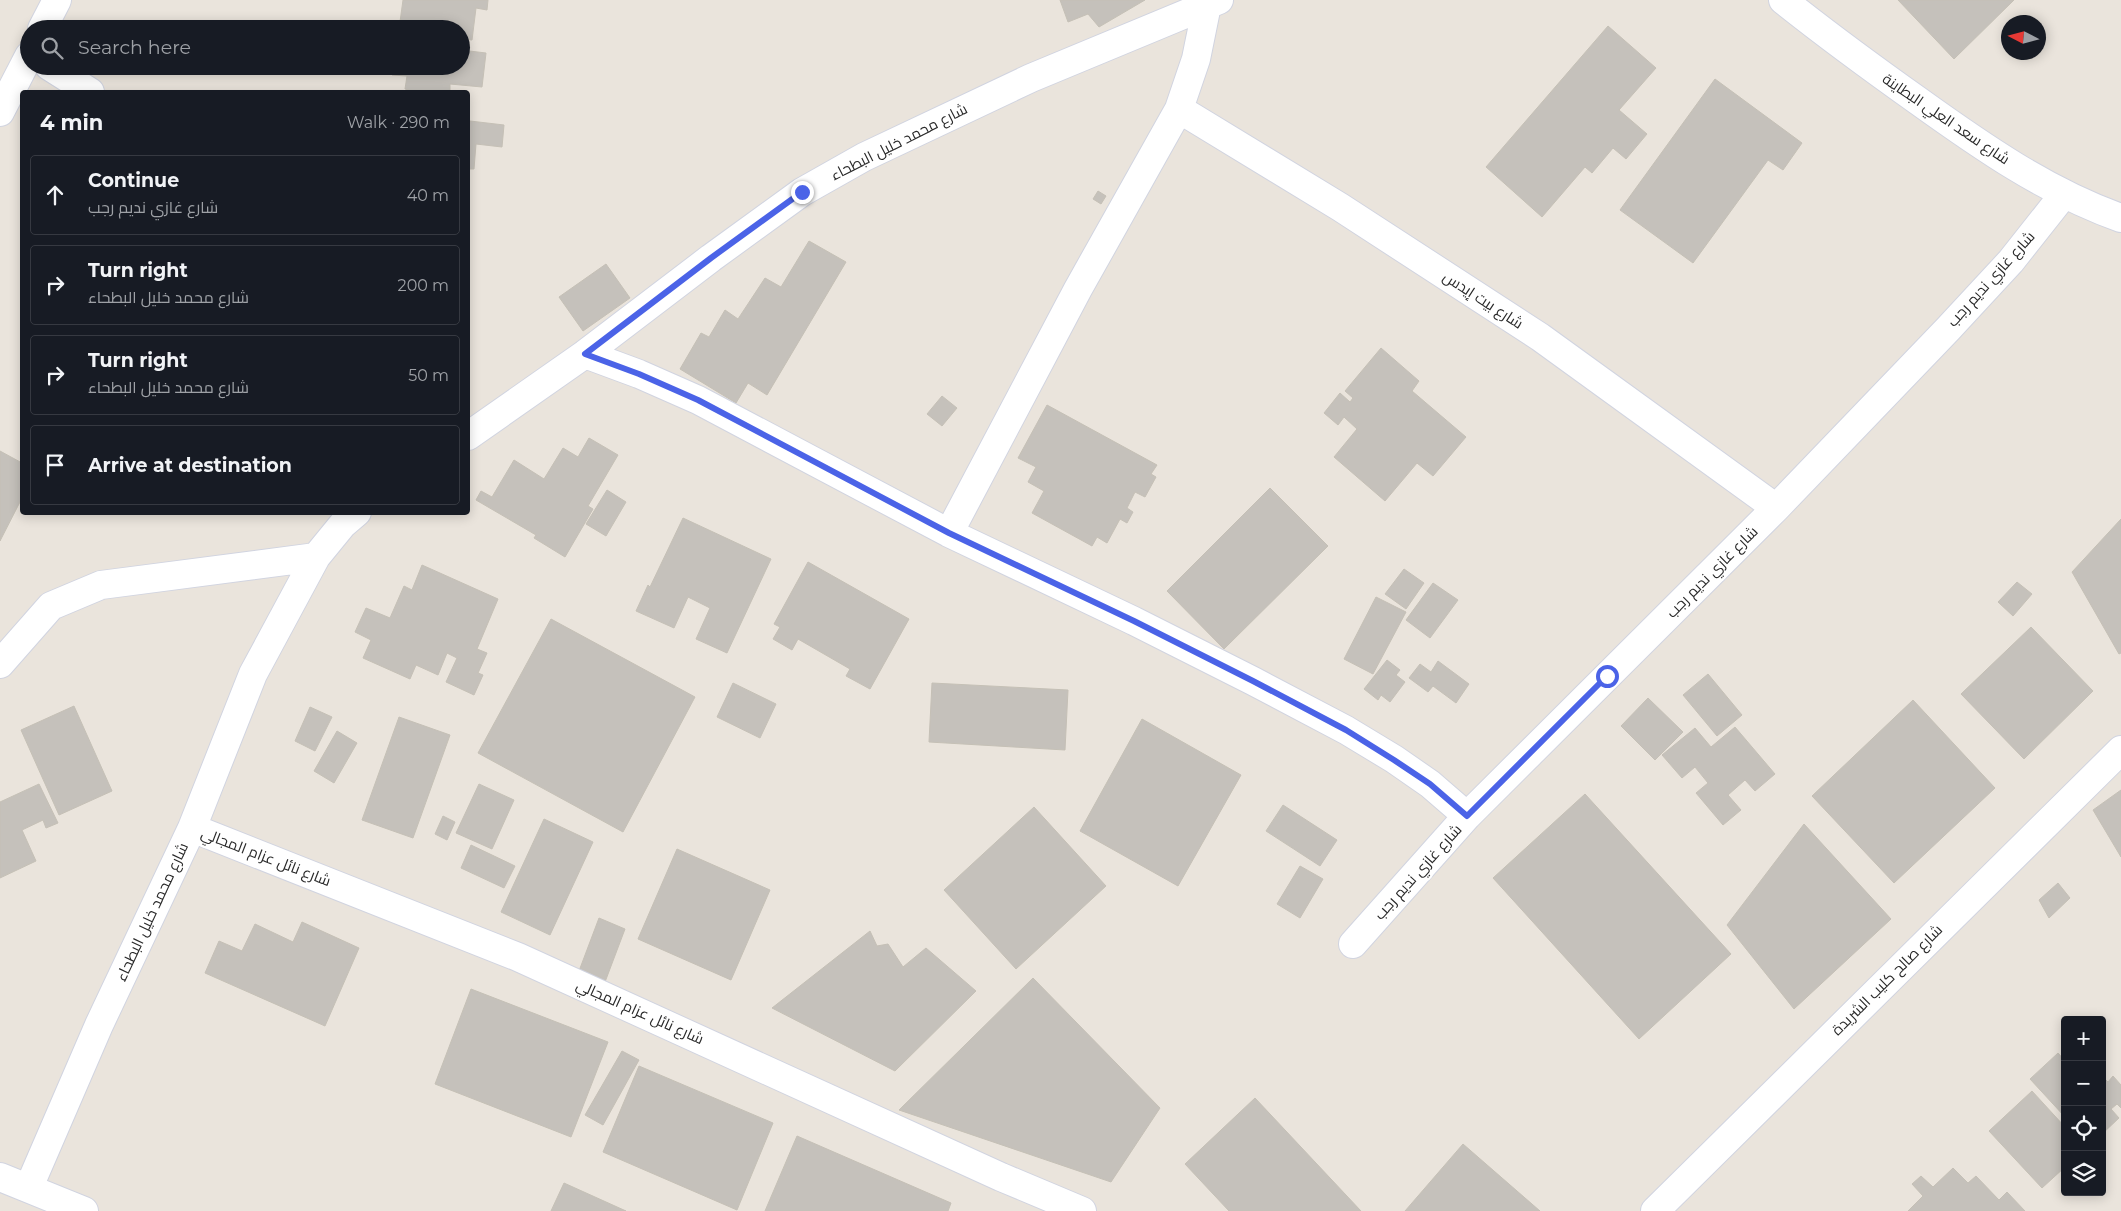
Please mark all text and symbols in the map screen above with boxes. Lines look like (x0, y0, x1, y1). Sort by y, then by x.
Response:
north arrow (2001, 15, 2046, 60)
search box (20, 20, 470, 75)
icon: search (38, 34, 66, 62)
text: Search here (78, 36, 191, 59)
street label: شارع سعد العلي البطاينة (1877, 69, 2014, 171)
street label: شارع محمد خليل البطحاء (827, 99, 971, 186)
text: 4 min (40, 110, 103, 135)
text: Walk · 290 m (347, 113, 450, 132)
text: Continue (88, 169, 179, 192)
icon: ahead (41, 181, 69, 209)
route end (791, 181, 814, 204)
text: 40 m (407, 186, 449, 205)
text: شارع غازي نديم رجب (88, 198, 218, 217)
street label: شارع غازي نديم رجب (1943, 227, 2041, 332)
text: Turn right (88, 259, 188, 282)
street label: شارع بيت إيدس (1439, 267, 1527, 334)
icon: right (41, 271, 69, 299)
text: 200 m (398, 276, 449, 295)
text: شارع محمد خليل البطحاء (88, 288, 249, 307)
text: Turn right (88, 349, 188, 372)
icon: right (41, 361, 69, 389)
text: 50 m (408, 366, 449, 385)
text: شارع محمد خليل البطحاء (88, 378, 249, 397)
icon: arrive (41, 451, 69, 479)
text: Arrive at destination (88, 454, 292, 477)
street label: شارع غازي نديم رجب (1662, 522, 1764, 624)
route start (1596, 665, 1619, 688)
street label: شارع غازي نديم رجب (1370, 820, 1468, 925)
street label: شارع نائل عزام المجالي (197, 823, 334, 893)
street label: شارع محمد خليل البطحاء (111, 839, 194, 985)
street label: شارع صالح كليب الشريدة (1827, 920, 1947, 1040)
street label: شارع نائل عزام المجالي (572, 975, 707, 1051)
map controls (2061, 1016, 2106, 1196)
button: + (2061, 1016, 2106, 1061)
button: − (2061, 1061, 2106, 1106)
button: locate (2061, 1106, 2106, 1151)
button: layers (2061, 1151, 2106, 1196)

